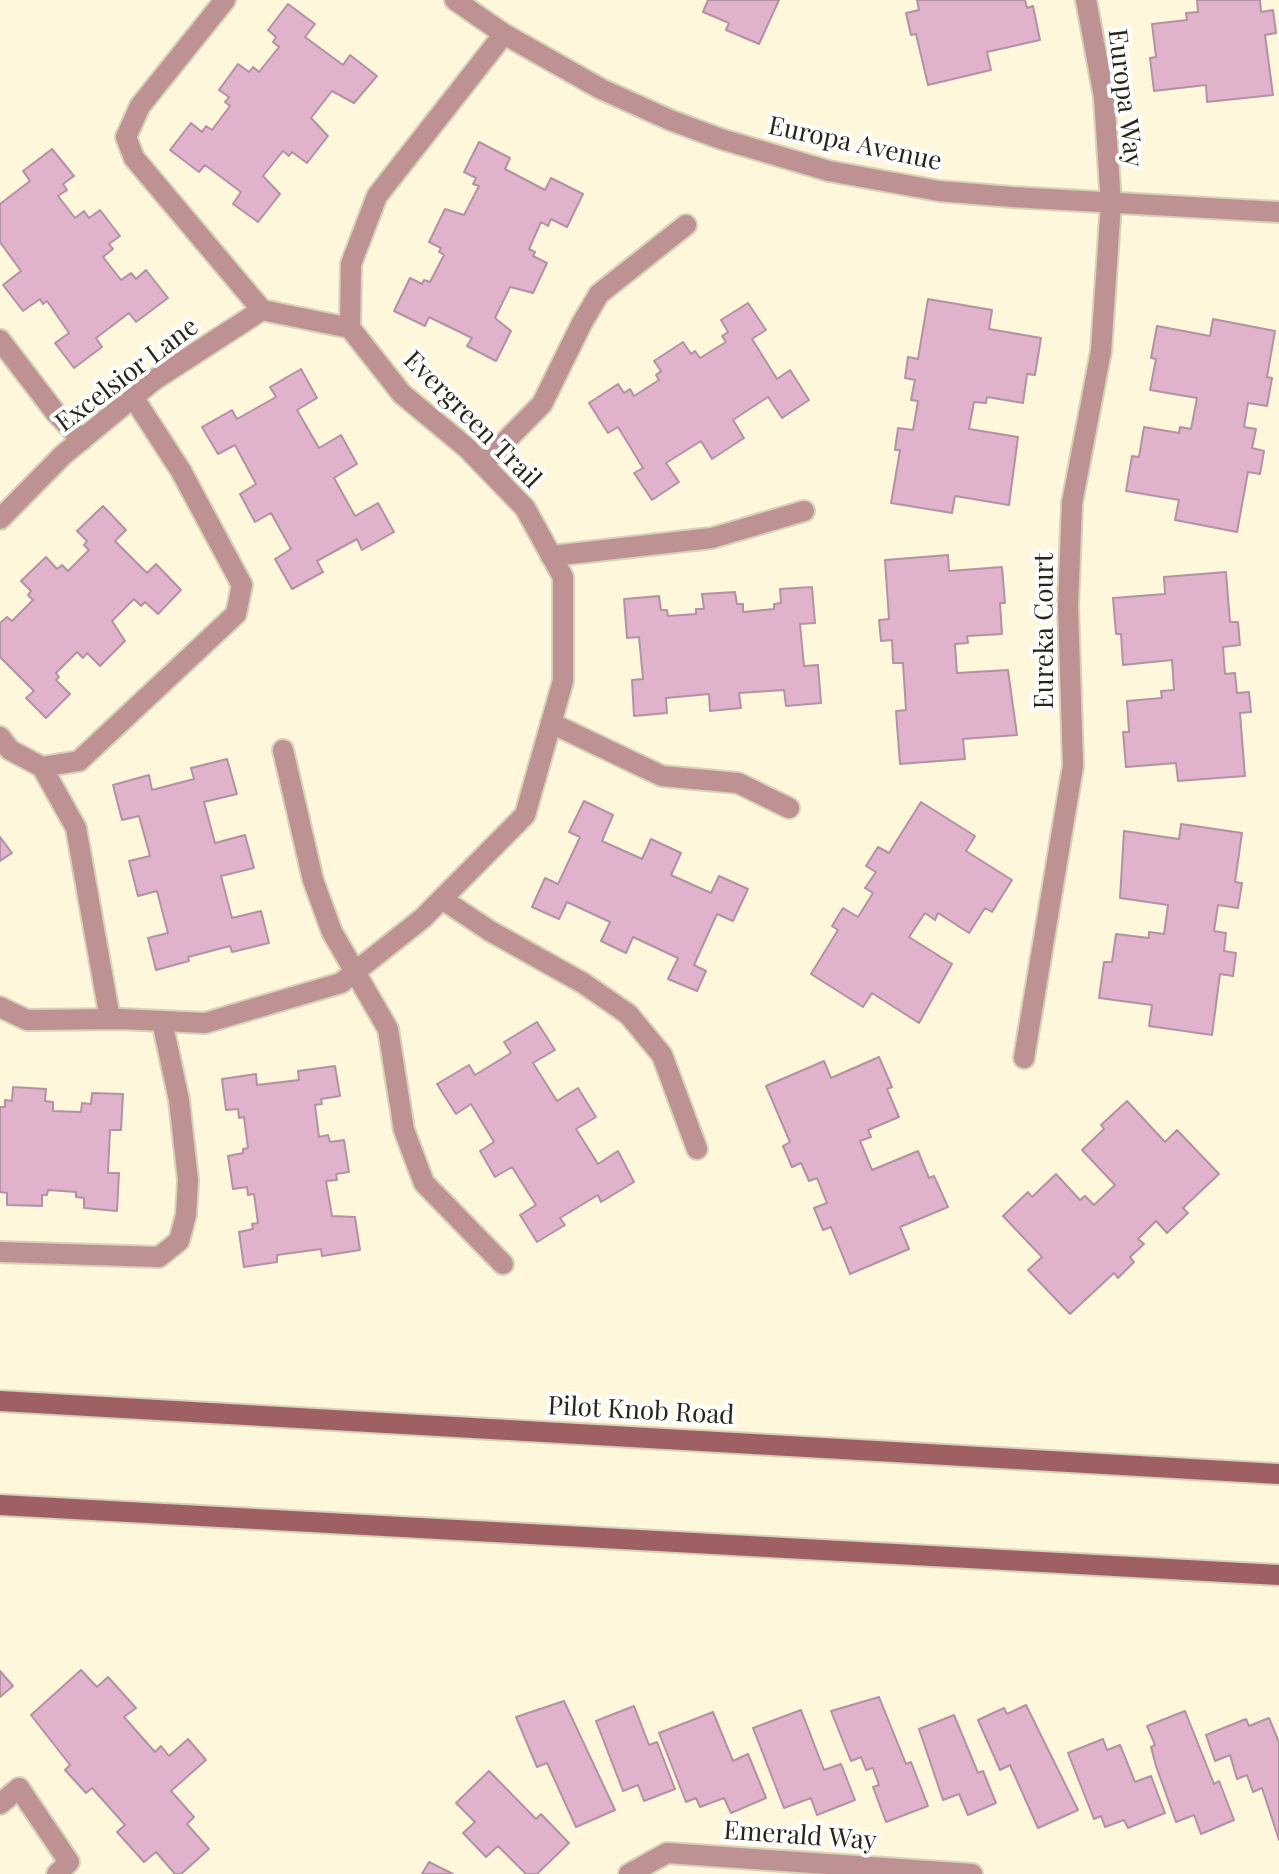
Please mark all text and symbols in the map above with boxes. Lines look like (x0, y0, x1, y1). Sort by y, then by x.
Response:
street label: Europa Way (1101, 27, 1149, 169)
street label: Europa Avenue (765, 110, 945, 178)
street label: Excelsior Lane (50, 311, 204, 439)
street label: Evergreen Trail (397, 345, 547, 495)
street label: Eureka Court (1029, 553, 1061, 709)
street label: Pilot Knob Road (547, 1391, 735, 1431)
street label: Emerald Way (722, 1815, 878, 1857)

